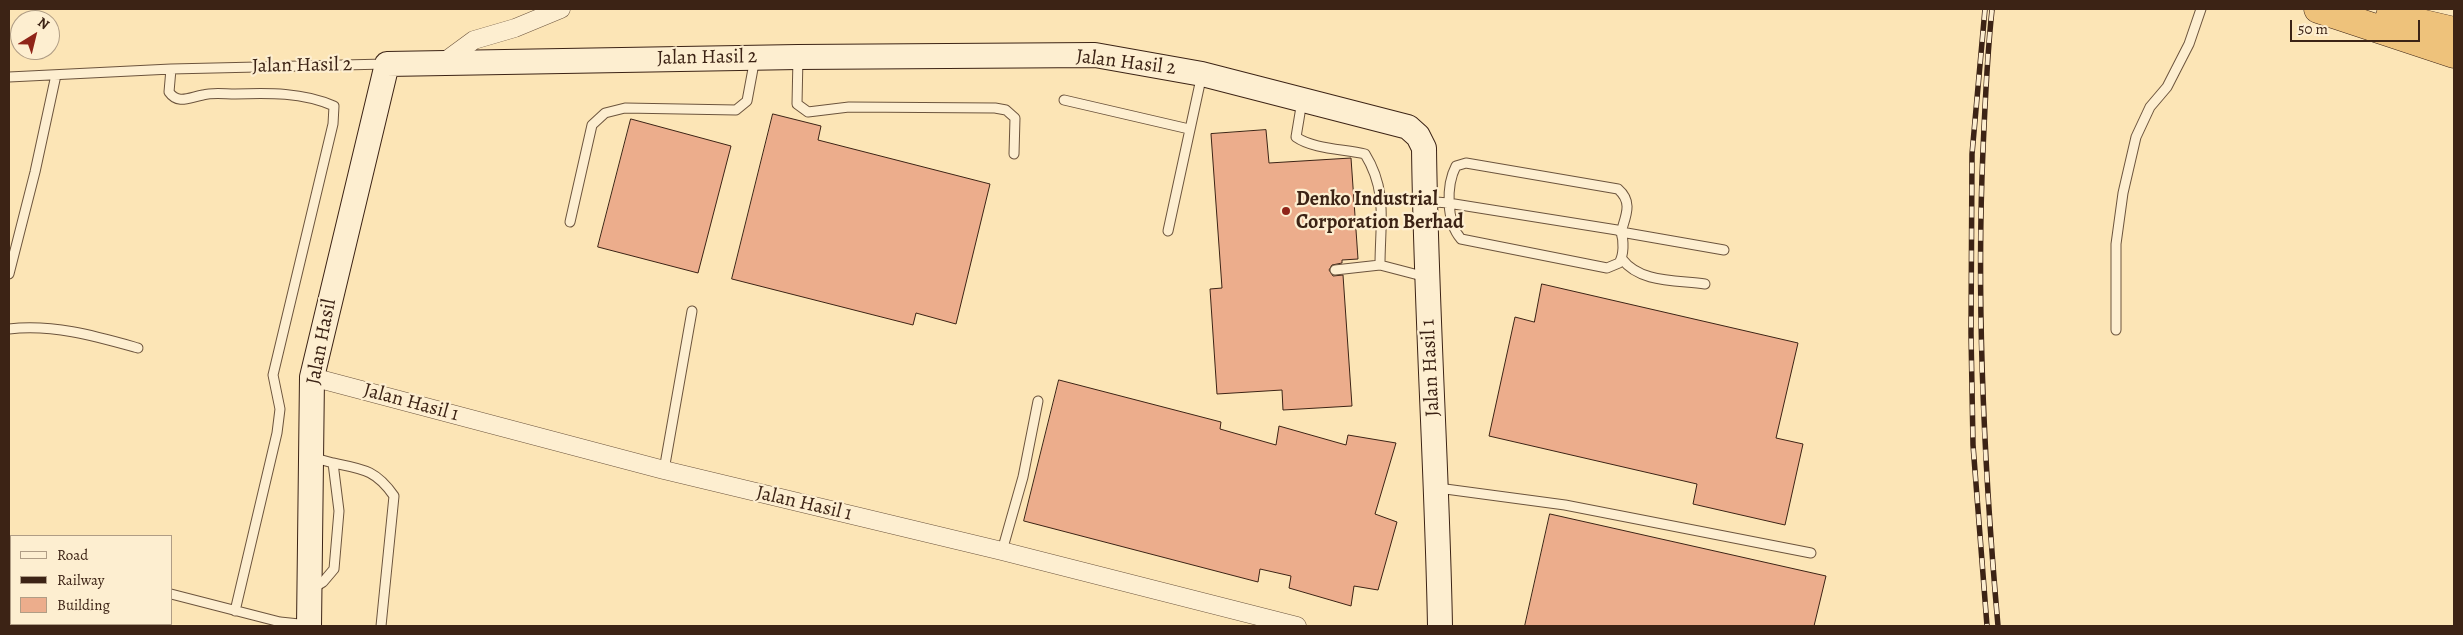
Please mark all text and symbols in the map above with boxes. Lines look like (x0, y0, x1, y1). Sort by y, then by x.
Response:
north arrow (10, 10, 60, 60)
scale bar (2293, 10, 2423, 42)
text: N (34, 13, 53, 34)
text: 50 m (2298, 19, 2328, 39)
street label: Jalan Hasil 2 (657, 45, 757, 71)
street label: Jalan Hasil 2 (1075, 45, 1177, 81)
street label: Jalan Hasil 2 (252, 53, 352, 79)
place label: Denko Industrial Corporation Berhad (1296, 188, 1464, 235)
marker: Denko Industrial Corporation Berhad (1280, 205, 1292, 217)
street label: Jalan Hasil (302, 297, 342, 387)
street label: Jalan Hasil 1 (1416, 319, 1446, 417)
street label: Jalan Hasil 1 (361, 379, 461, 427)
street label: Jalan Hasil 1 (754, 481, 854, 527)
legend (10, 535, 172, 625)
text: Road (57, 545, 88, 565)
text: Railway (57, 570, 104, 590)
text: Building (57, 595, 110, 615)

